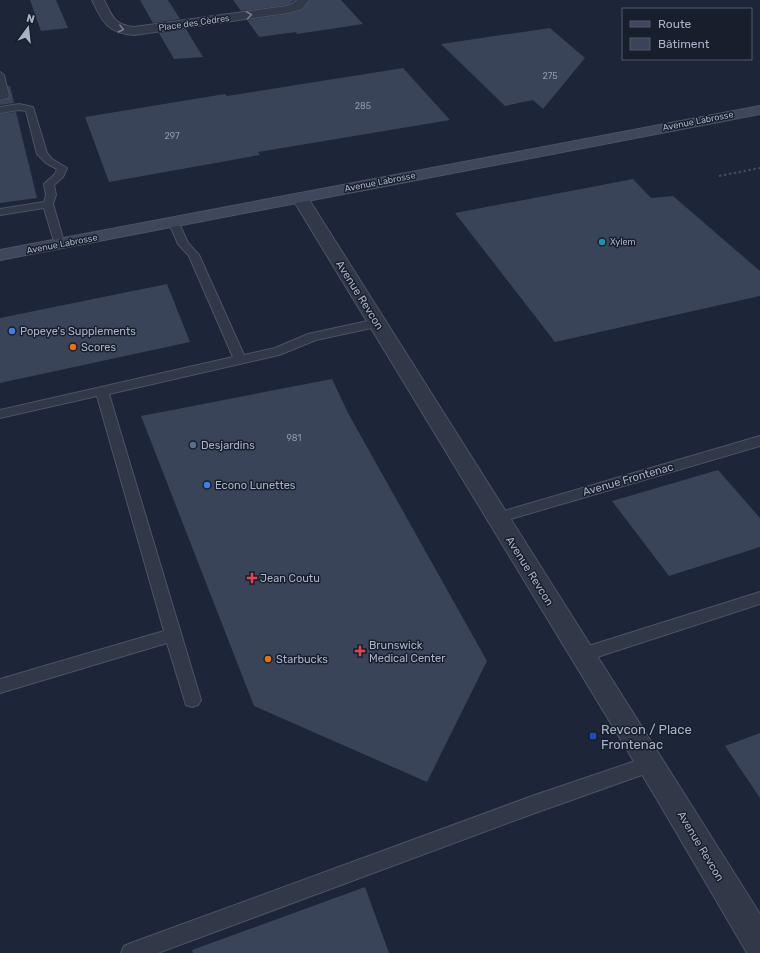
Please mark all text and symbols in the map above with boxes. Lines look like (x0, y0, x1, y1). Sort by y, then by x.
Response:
north arrow (8, 8, 48, 48)
legend (622, 8, 752, 60)
one-way arrow (246, 11, 253, 20)
text: N (25, 12, 36, 26)
street label: Place des Cèdres (158, 13, 231, 33)
text: Route (658, 17, 692, 31)
one-way arrow (118, 24, 124, 32)
text: Bâtiment (658, 37, 710, 51)
house number: 275 (542, 71, 558, 81)
house number: 285 (355, 101, 371, 111)
street label: Avenue Labrosse (662, 109, 734, 133)
house number: 297 (164, 131, 180, 141)
street label: Avenue Labrosse (344, 170, 416, 194)
street label: Avenue Labrosse (26, 232, 98, 256)
marker: Xylem (597, 237, 607, 247)
place label: Xylem (610, 237, 636, 247)
street label: Avenue Revcon (333, 258, 386, 332)
place label: Popeye's Supplements (20, 325, 136, 338)
marker: Popeye's Supplements (7, 326, 17, 336)
place label: Scores (81, 341, 116, 354)
marker: Scores (68, 342, 78, 352)
house number: 981 (287, 433, 302, 443)
place label: Desjardins (201, 439, 255, 452)
marker: Desjardins (188, 440, 198, 450)
street label: Avenue Frontenac (581, 460, 675, 499)
place label: Econo Lunettes (215, 479, 296, 492)
marker: Econo Lunettes (202, 480, 212, 490)
street label: Avenue Revcon (503, 534, 556, 608)
place label: Jean Coutu (260, 572, 320, 585)
marker: Jean Coutu (247, 573, 257, 583)
place label: Brunswick Medical Center (369, 639, 446, 665)
marker: Brunswick Medical Center (354, 645, 366, 657)
place label: Starbucks (276, 653, 328, 666)
marker: Starbucks (263, 654, 273, 664)
place label: Revcon / Place Frontenac (601, 722, 692, 752)
marker: Revcon / Place Frontenac (588, 731, 598, 741)
street label: Avenue Revcon (675, 809, 727, 884)

